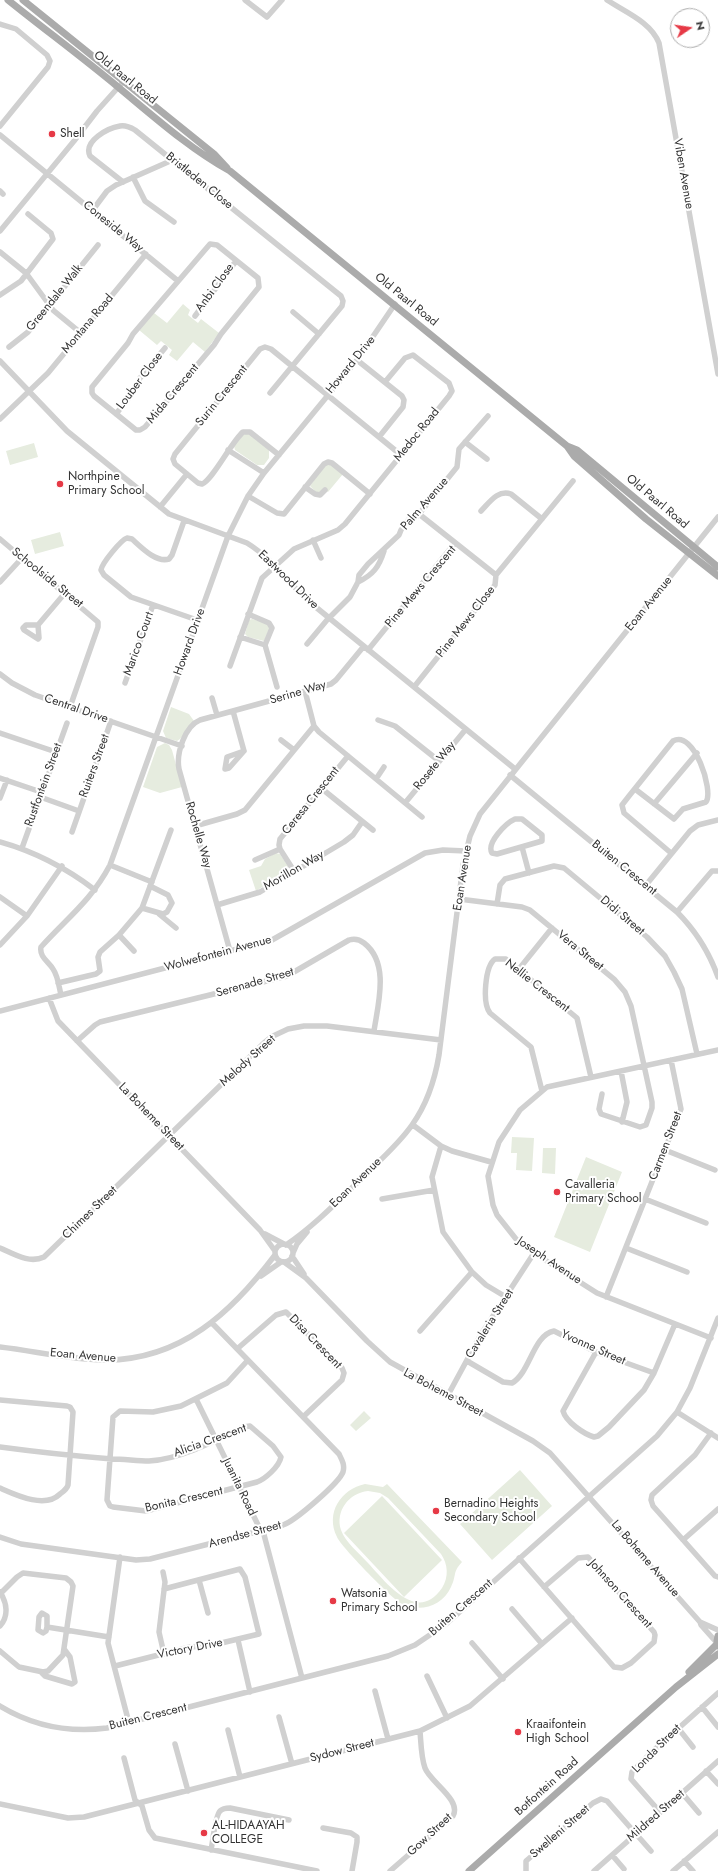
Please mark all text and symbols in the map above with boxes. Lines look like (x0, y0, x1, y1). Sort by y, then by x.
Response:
north arrow (670, 8, 710, 48)
text: N (692, 19, 709, 32)
street label: Old Paarl Road (91, 48, 159, 108)
place label: Shell (60, 127, 85, 141)
marker: Shell (47, 129, 57, 139)
street label: Viben Avenue (670, 138, 696, 210)
street label: Bristleden Close (163, 150, 235, 212)
street label: Coneside Way (80, 198, 146, 256)
street label: Anbi Close (193, 261, 237, 315)
street label: Greendale Walk (24, 262, 86, 334)
street label: Old Paarl Road (372, 270, 440, 330)
street label: Montana Road (59, 291, 117, 357)
street label: Howard Drive (323, 333, 379, 397)
street label: Louber Close (114, 350, 166, 412)
street label: Mida Crescent (144, 361, 202, 427)
street label: Surin Crescent (193, 363, 251, 429)
street label: Medoc Road (391, 405, 443, 465)
place label: Northpine Primary School (68, 470, 145, 498)
street label: Old Paarl Road (623, 472, 691, 532)
street label: Palm Avenue (398, 475, 452, 533)
marker: Northpine Primary School (55, 479, 65, 489)
street label: Pine Mews Crescent (383, 543, 459, 631)
street label: Schoolside Street (8, 545, 86, 611)
street label: Eastwood Drive (255, 548, 321, 612)
street label: Eoan Avenue (623, 574, 675, 634)
street label: Pine Mews Close (434, 583, 498, 661)
street label: Howard Drive (171, 607, 209, 677)
street label: Marico Court (121, 610, 157, 678)
street label: Serine Way (268, 678, 328, 708)
street label: Central Drive (42, 691, 110, 727)
street label: Ruiters Street (77, 732, 113, 800)
street label: Rosete Way (411, 739, 459, 793)
street label: Rustfontein Street (22, 741, 66, 829)
street label: Ceresa Crescent (279, 764, 343, 838)
street label: Rochelle Way (182, 800, 214, 870)
street label: Buiten Crescent (589, 837, 659, 899)
street label: Eoan Avenue (451, 844, 475, 912)
street label: Morillon Way (261, 848, 327, 894)
street label: Didi Street (597, 893, 647, 939)
street label: Vera Street (554, 928, 606, 974)
street label: Wolwefontein Avenue (163, 933, 273, 975)
street label: Nellie Crescent (502, 956, 572, 1016)
street label: Serenade Street (214, 965, 296, 1001)
street label: Melody Street (217, 1032, 279, 1090)
street label: La Boheme Street (115, 1080, 187, 1154)
street label: Carmen Street (646, 1110, 686, 1182)
street label: Eoan Avenue (327, 1155, 385, 1211)
place label: Cavalleria Primary School (565, 1178, 642, 1206)
street label: Chimes Street (60, 1183, 120, 1243)
marker: Cavalleria Primary School (552, 1187, 562, 1197)
street label: Joseph Avenue (514, 1234, 584, 1288)
street label: Cavaleria Street (463, 1287, 517, 1361)
street label: Disa Crescent (286, 1312, 344, 1372)
street label: Yvonne Street (559, 1327, 627, 1369)
street label: Eoan Avenue (49, 1346, 117, 1366)
street label: La Boheme Street (401, 1366, 485, 1420)
street label: Alicia Crescent (172, 1421, 248, 1461)
street label: Juanita Road (219, 1456, 259, 1518)
street label: Bonita Crescent (144, 1484, 224, 1516)
place label: Bernadino Heights Secondary School (444, 1497, 538, 1525)
marker: Bernadino Heights Secondary School (431, 1506, 441, 1516)
street label: Arendse Street (207, 1518, 283, 1552)
street label: La Boheme Avenue (608, 1518, 682, 1600)
street label: Johnson Crescent (585, 1557, 655, 1631)
street label: Buiten Crescent (426, 1577, 496, 1639)
place label: Watsonia Primary School (341, 1587, 418, 1615)
marker: Watsonia Primary School (328, 1596, 338, 1606)
street label: Victory Drive (156, 1636, 224, 1662)
street label: Buiten Crescent (108, 1700, 188, 1734)
place label: Kraaifontein High School (526, 1718, 589, 1746)
street label: Londa Street (630, 1722, 684, 1776)
marker: Kraaifontein High School (513, 1727, 523, 1737)
street label: Sydow Street (309, 1736, 375, 1766)
street label: Botfontein Road (512, 1755, 582, 1819)
street label: Mildred Street (624, 1787, 688, 1845)
street label: Swelleni Street (527, 1802, 593, 1862)
street label: Gow Street (405, 1811, 455, 1859)
place label: AL-HIDAAYAH COLLEGE (212, 1819, 285, 1847)
marker: AL-HIDAAYAH COLLEGE (199, 1828, 209, 1838)

